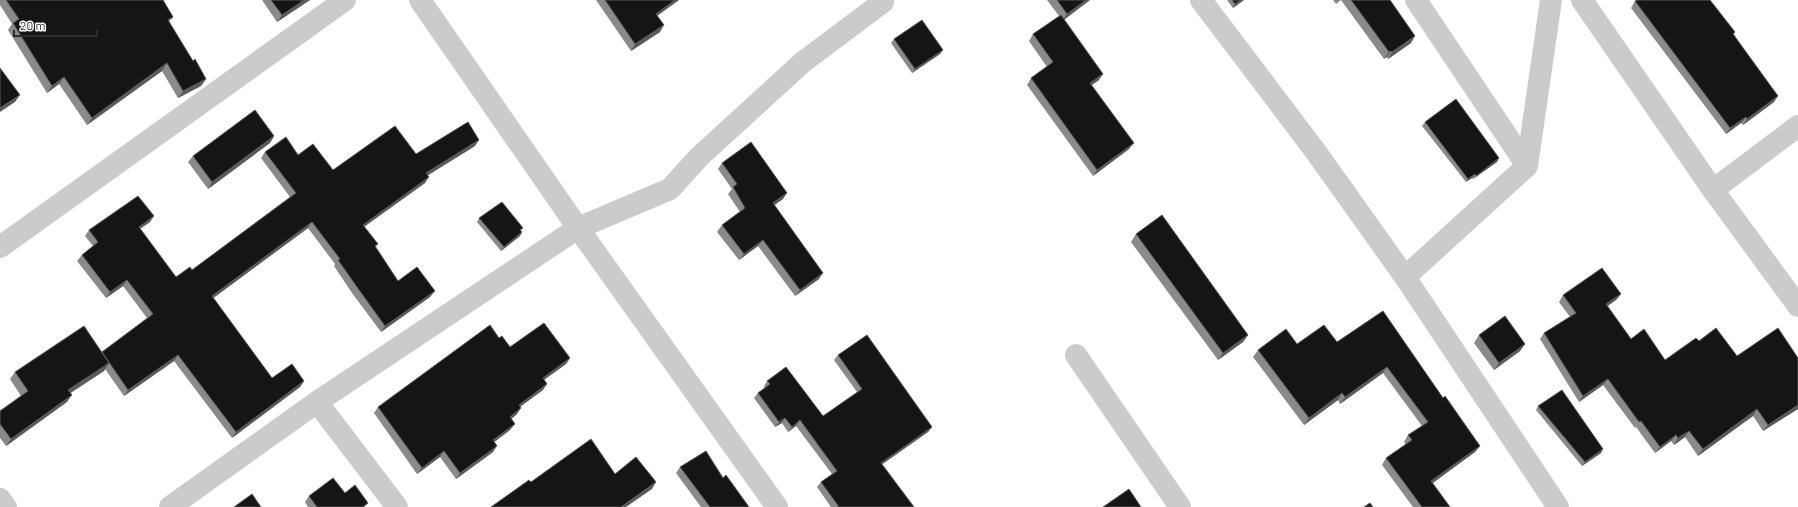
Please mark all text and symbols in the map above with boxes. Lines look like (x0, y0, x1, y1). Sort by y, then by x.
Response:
scale bar (14, 12, 97, 38)
text: 20 m (20, 18, 46, 32)

